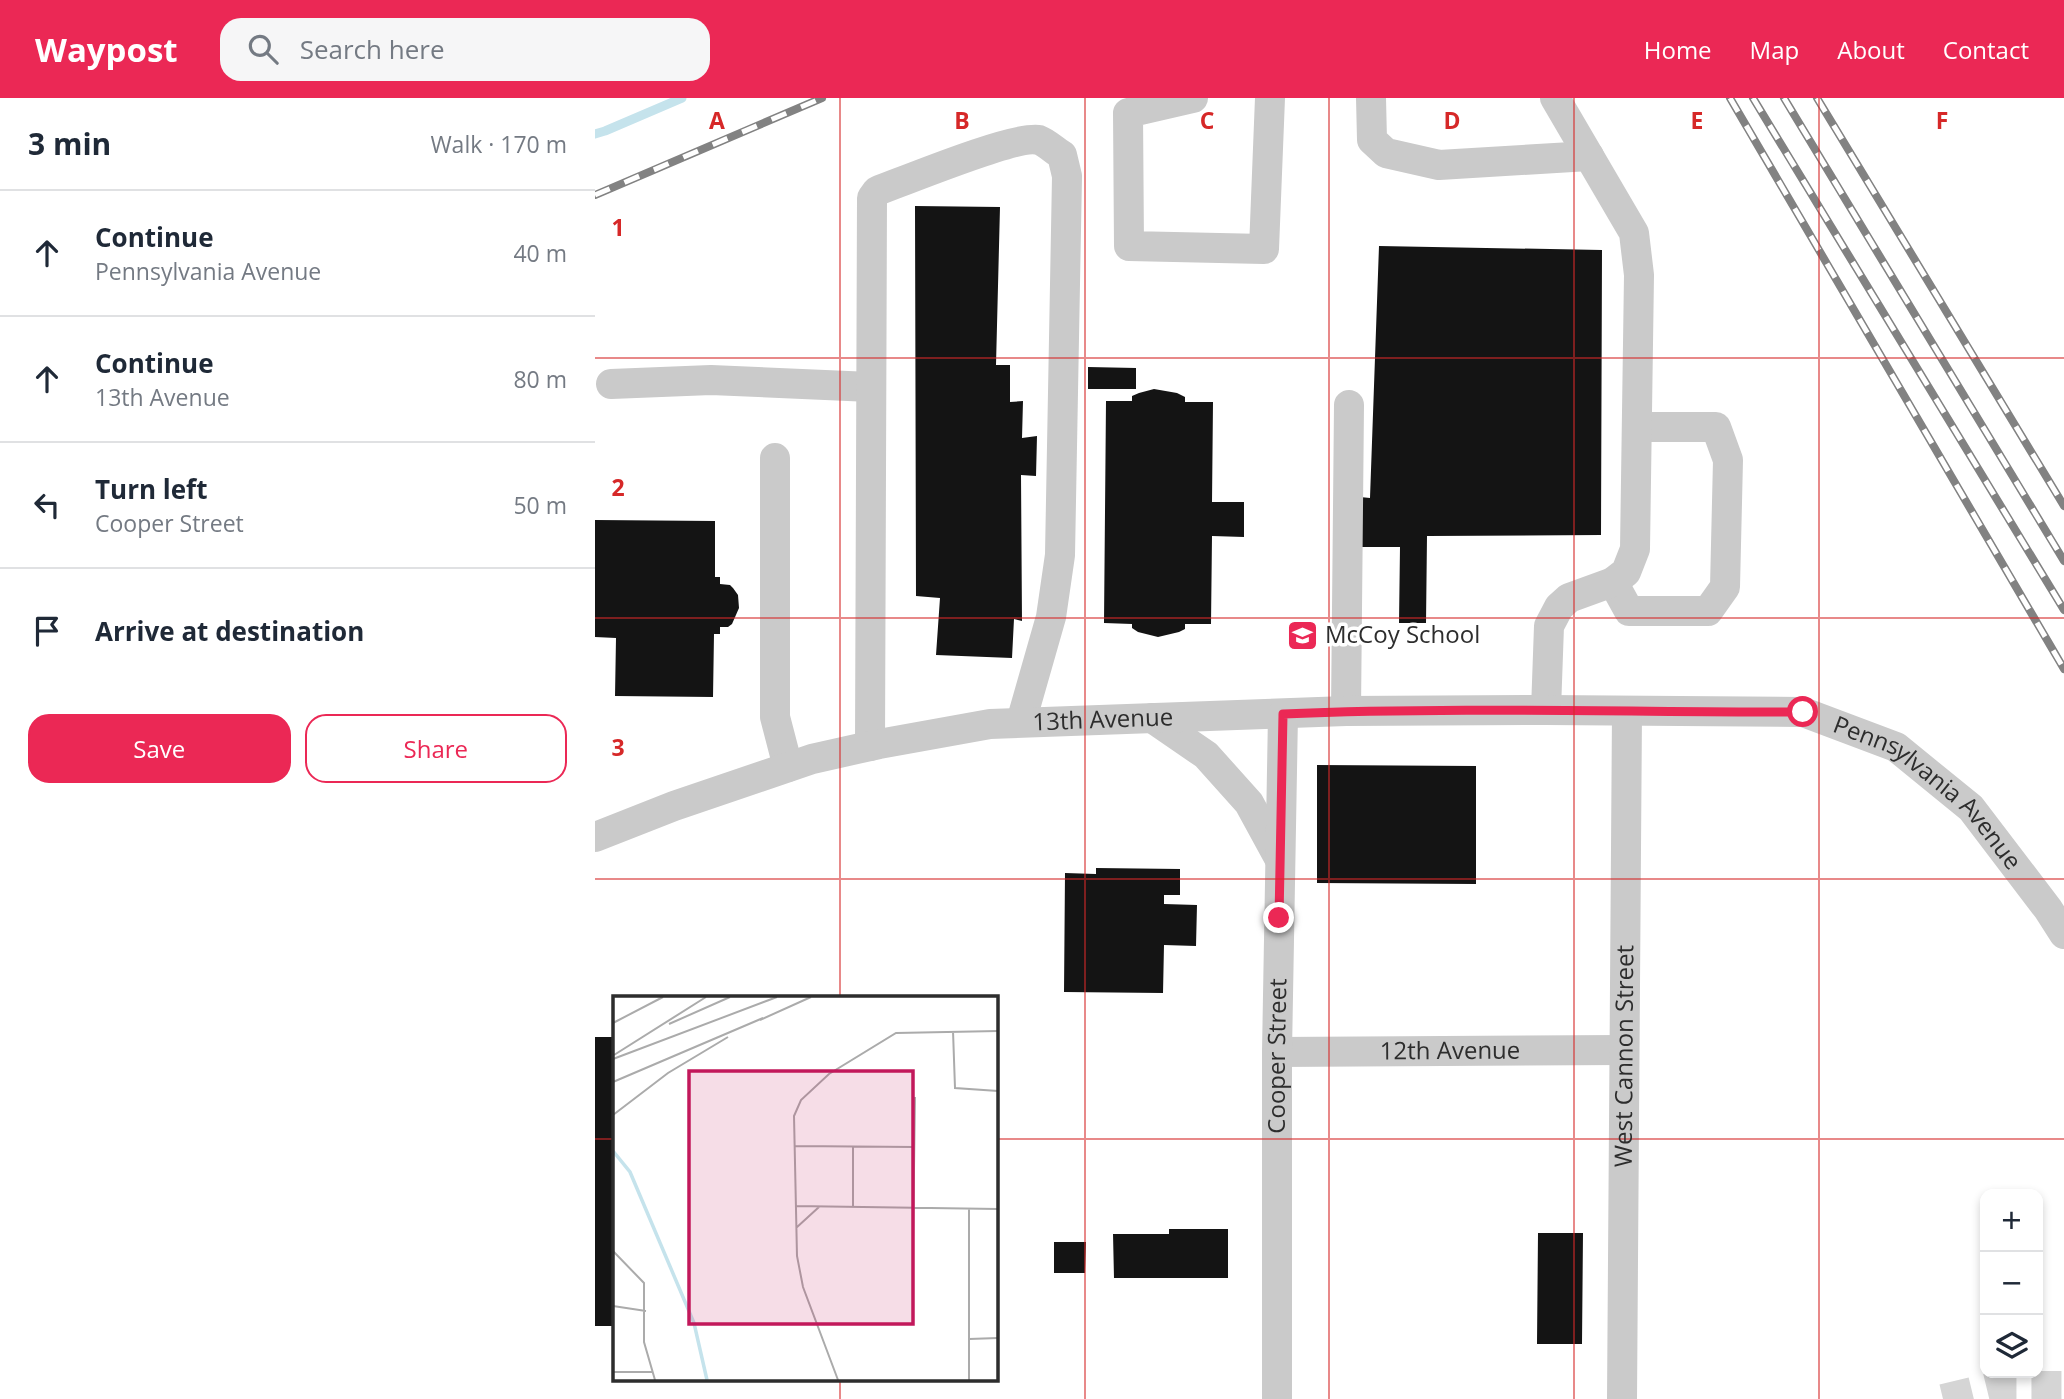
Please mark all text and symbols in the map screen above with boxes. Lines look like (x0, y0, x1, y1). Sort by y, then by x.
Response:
search box (220, 18, 710, 81)
text: Waypost (35, 27, 178, 72)
icon: search (244, 30, 282, 68)
text: Search here (300, 31, 445, 67)
text: Home (1644, 33, 1712, 66)
text: Map (1750, 33, 1799, 66)
text: About (1837, 33, 1905, 66)
text: Contact (1943, 33, 2029, 66)
text: A (709, 104, 725, 136)
text: B (954, 104, 970, 136)
text: C (1200, 104, 1214, 136)
text: D (1443, 104, 1461, 136)
text: E (1691, 104, 1703, 136)
text: F (1936, 104, 1948, 136)
text: 3 min (28, 123, 111, 164)
text: Walk · 170 m (430, 128, 567, 160)
text: 1 (611, 211, 625, 243)
text: Continue (95, 219, 214, 255)
icon: ahead (28, 234, 66, 272)
text: 40 m (513, 237, 567, 269)
text: Pennsylvania Avenue (95, 255, 321, 287)
text: Continue (95, 345, 214, 381)
icon: ahead (28, 360, 66, 398)
text: 80 m (513, 363, 567, 395)
text: 13th Avenue (95, 381, 230, 413)
text: Turn left (95, 471, 207, 507)
text: 2 (611, 471, 625, 503)
icon: left (28, 486, 66, 524)
text: 50 m (513, 489, 567, 521)
text: Cooper Street (95, 507, 244, 539)
icon: arrive (28, 612, 66, 650)
text: Arrive at destination (95, 613, 364, 649)
place label: McCoy School (1325, 617, 1480, 650)
school or university icon: McCoy School (1285, 618, 1319, 652)
route start (1787, 696, 1818, 727)
street label: 13th Avenue (1032, 699, 1174, 737)
street label: Pennsylvania Avenue (1829, 707, 2030, 876)
button: Save (28, 714, 291, 783)
button: Share (305, 714, 567, 783)
text: 3 (611, 731, 625, 763)
route end (1263, 902, 1294, 933)
street label: West Cannon Street (1606, 945, 1640, 1167)
street label: Cooper Street (1259, 978, 1293, 1134)
inset map (613, 996, 997, 1382)
street label: 12th Avenue (1380, 1033, 1520, 1066)
map controls (1980, 1189, 2043, 1378)
button: + (1980, 1189, 2043, 1252)
button: − (1980, 1252, 2043, 1315)
button: layers (1980, 1315, 2043, 1378)

